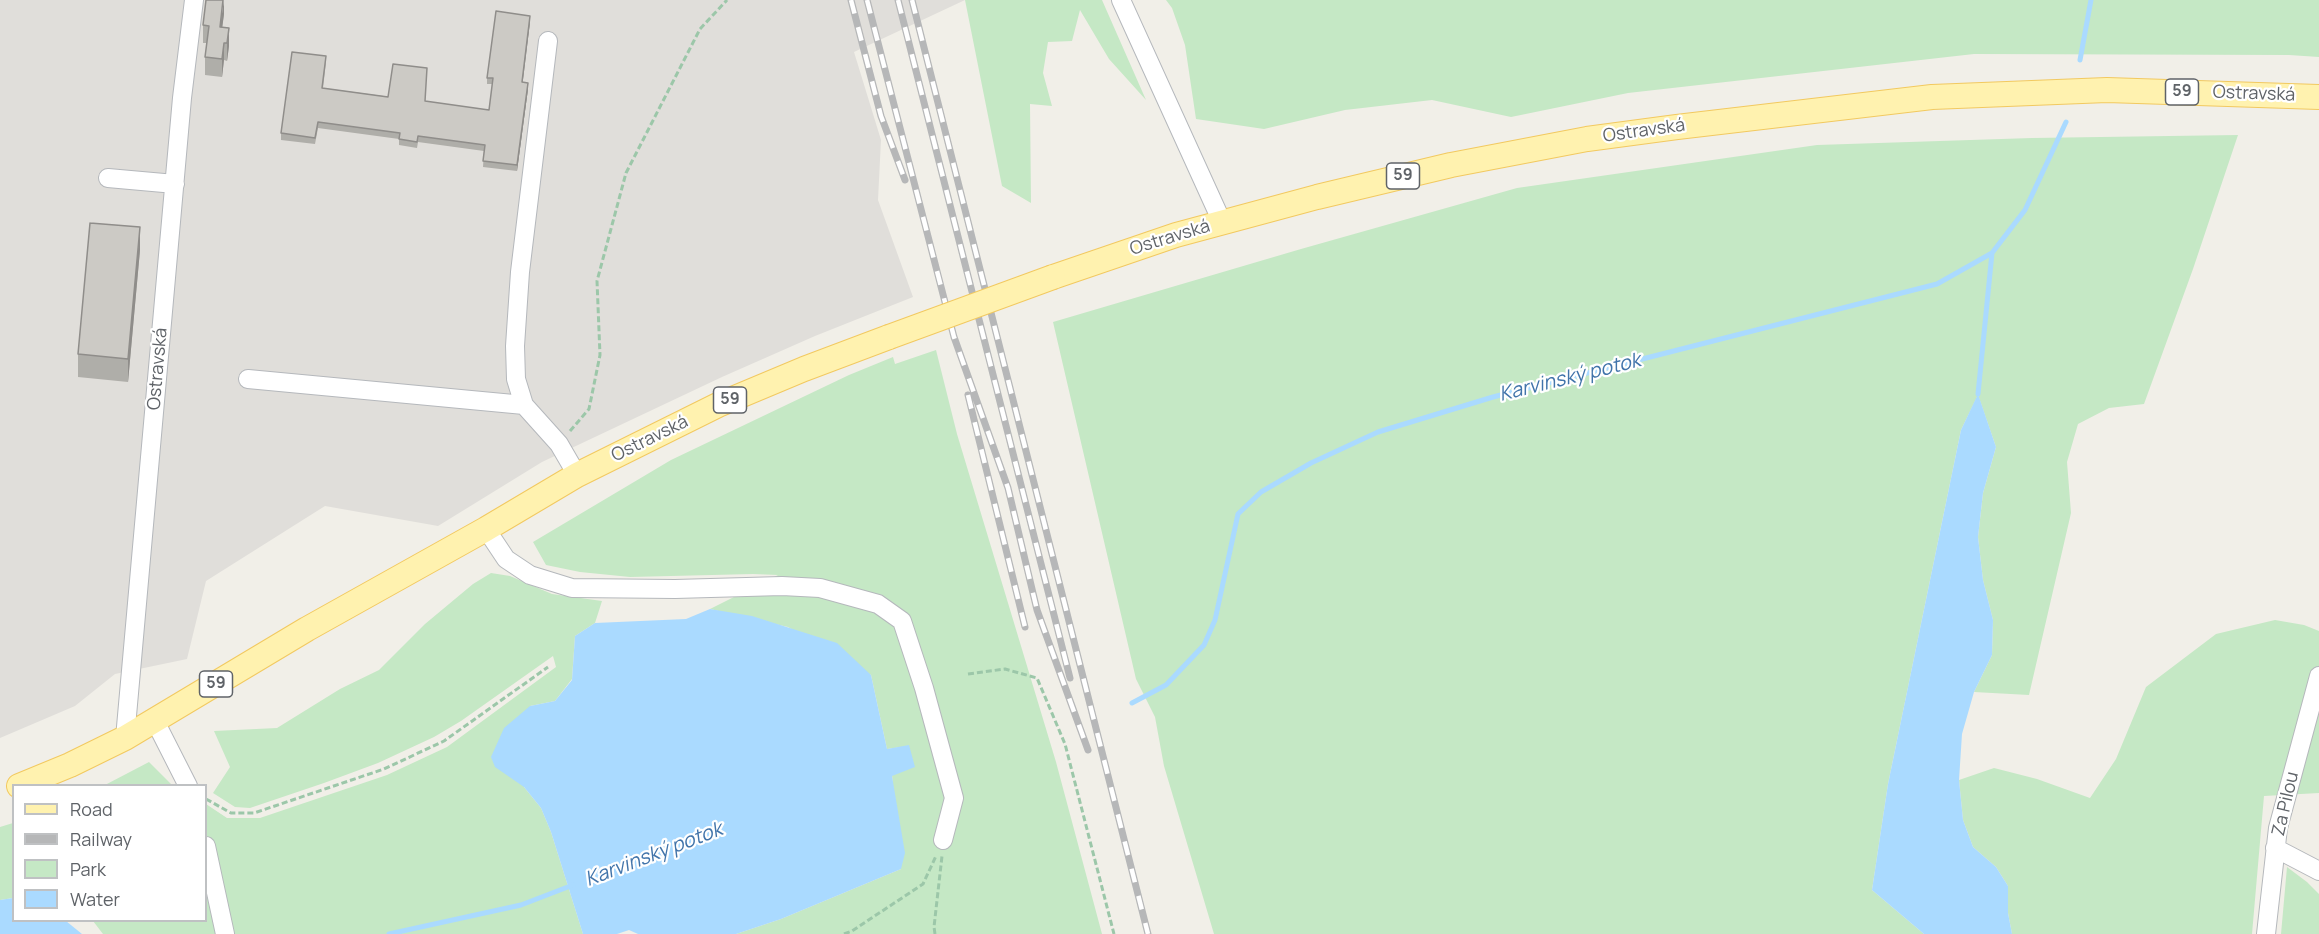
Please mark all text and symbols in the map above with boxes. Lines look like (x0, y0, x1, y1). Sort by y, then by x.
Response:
road number: 59 (2166, 79, 2198, 105)
street label: Ostravská (2212, 82, 2296, 106)
street label: Ostravská (1602, 115, 1686, 147)
road number: 59 (1386, 163, 1420, 189)
street label: Ostravská (1127, 216, 1213, 260)
street label: Ostravská (144, 327, 172, 411)
water label: Karvinský potok (1497, 349, 1643, 407)
road number: 59 (714, 387, 746, 413)
street label: Ostravská (608, 411, 692, 467)
road number: 59 (200, 671, 232, 697)
street label: Za Pilou (2268, 770, 2304, 838)
legend (12, 784, 207, 922)
text: Road (70, 797, 113, 821)
water label: Karvinský potok (582, 818, 726, 892)
text: Railway (70, 827, 132, 851)
text: Park (70, 857, 106, 881)
text: Water (70, 887, 120, 911)

